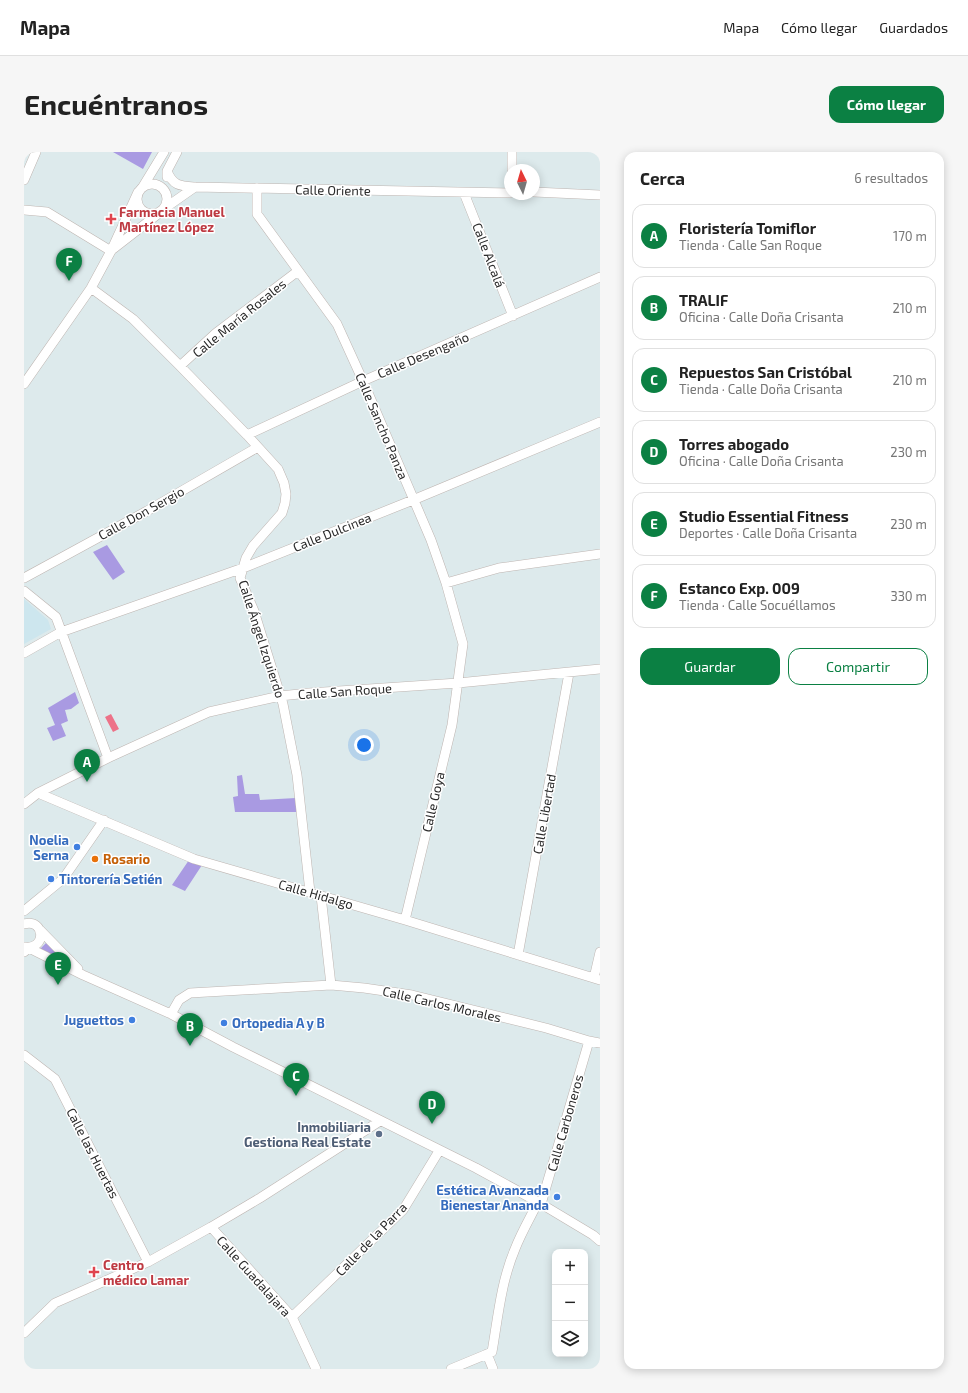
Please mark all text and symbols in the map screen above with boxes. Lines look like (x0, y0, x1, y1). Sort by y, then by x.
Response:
text: Mapa (20, 16, 70, 39)
text: Mapa (723, 19, 759, 36)
text: Cómo llegar (781, 19, 857, 36)
text: Guardados (879, 19, 948, 36)
button: Cómo llegar (829, 86, 944, 123)
text: Encuéntranos (24, 87, 208, 121)
north arrow (504, 164, 540, 200)
text: Cerca (640, 168, 685, 188)
text: 6 resultados (854, 170, 928, 186)
street label: Calle Oriente (295, 181, 371, 199)
place label: Farmacia Manuel Martínez López (119, 204, 225, 235)
marker: Farmacia Manuel Martínez López (106, 214, 116, 224)
text: Floristería Tomiflor (679, 219, 816, 237)
street label: Calle Alcalá (469, 220, 509, 290)
text: A (650, 228, 658, 244)
text: 170 m (893, 228, 927, 244)
text: Tienda · Calle San Roque (679, 237, 822, 253)
pin: F (56, 248, 82, 281)
street label: Calle María Rosales (189, 275, 289, 361)
text: TRALIF (679, 291, 728, 309)
text: B (650, 300, 658, 316)
text: 210 m (892, 300, 927, 316)
text: Oficina · Calle Doña Crisanta (679, 309, 844, 325)
street label: Calle Desengaño (375, 328, 471, 382)
text: Repuestos San Cristóbal (679, 363, 852, 381)
street label: Calle Sancho Panza (352, 370, 412, 482)
text: C (650, 372, 658, 388)
text: 210 m (892, 372, 927, 388)
text: Tienda · Calle Doña Crisanta (679, 381, 843, 397)
text: Torres abogado (679, 435, 789, 453)
text: D (650, 444, 658, 460)
text: 230 m (890, 444, 927, 460)
text: Oficina · Calle Doña Crisanta (679, 453, 844, 469)
street label: Calle Don Sergio (95, 483, 187, 543)
text: Studio Essential Fitness (679, 507, 849, 525)
street label: Calle Dulcinea (290, 509, 374, 555)
text: E (650, 516, 658, 532)
text: 230 m (890, 516, 927, 532)
text: Deportes · Calle Doña Crisanta (679, 525, 857, 541)
street label: Calle Ángel Izquierdo (235, 578, 290, 700)
text: Estanco Exp. 009 (679, 579, 800, 597)
text: F (650, 588, 658, 604)
text: 330 m (890, 588, 927, 604)
text: Tienda · Calle Socuéllamos (679, 597, 836, 613)
button: Guardar (640, 648, 780, 685)
button: Compartir (788, 648, 928, 685)
street label: Calle San Roque (297, 680, 393, 702)
your location (354, 735, 374, 755)
pin: A (74, 749, 100, 782)
street label: Calle Goya (418, 770, 448, 834)
street label: Calle Libertad (529, 773, 559, 855)
place label: Noelia Serna (29, 832, 69, 863)
marker: Noelia Serna (72, 842, 82, 852)
place label: Rosario (103, 851, 150, 867)
marker: Rosario (90, 854, 100, 864)
place label: Tintorería Setién (59, 871, 163, 887)
marker: Tintorería Setién (46, 874, 56, 884)
street label: Calle Hidalgo (277, 876, 355, 912)
pin: E (45, 952, 71, 985)
street label: Calle Carlos Morales (381, 983, 503, 1025)
place label: Juguettos (64, 1012, 124, 1028)
pin: B (177, 1013, 203, 1046)
marker: Juguettos (127, 1015, 137, 1025)
place label: Ortopedia A y B (232, 1015, 325, 1031)
marker: Ortopedia A y B (219, 1018, 229, 1028)
pin: C (283, 1063, 309, 1096)
street label: Calle Carboneros (543, 1073, 587, 1173)
pin: D (419, 1091, 445, 1124)
street label: Calle las Huertas (63, 1105, 123, 1201)
place label: Inmobiliaria Gestiona Real Estate (244, 1119, 371, 1150)
marker: Inmobiliaria Gestiona Real Estate (374, 1129, 384, 1139)
place label: Estética Avanzada Bienestar Ananda (436, 1182, 549, 1213)
marker: Estética Avanzada Bienestar Ananda (552, 1192, 562, 1202)
street label: Calle de la Parra (332, 1199, 410, 1279)
street label: Calle Guadalajara (214, 1232, 294, 1320)
map controls (552, 1249, 588, 1357)
button: + (552, 1249, 588, 1285)
place label: Centro médico Lamar (103, 1257, 189, 1288)
marker: Centro médico Lamar (88, 1266, 100, 1278)
button: − (552, 1285, 588, 1321)
button: layers (552, 1321, 588, 1357)

